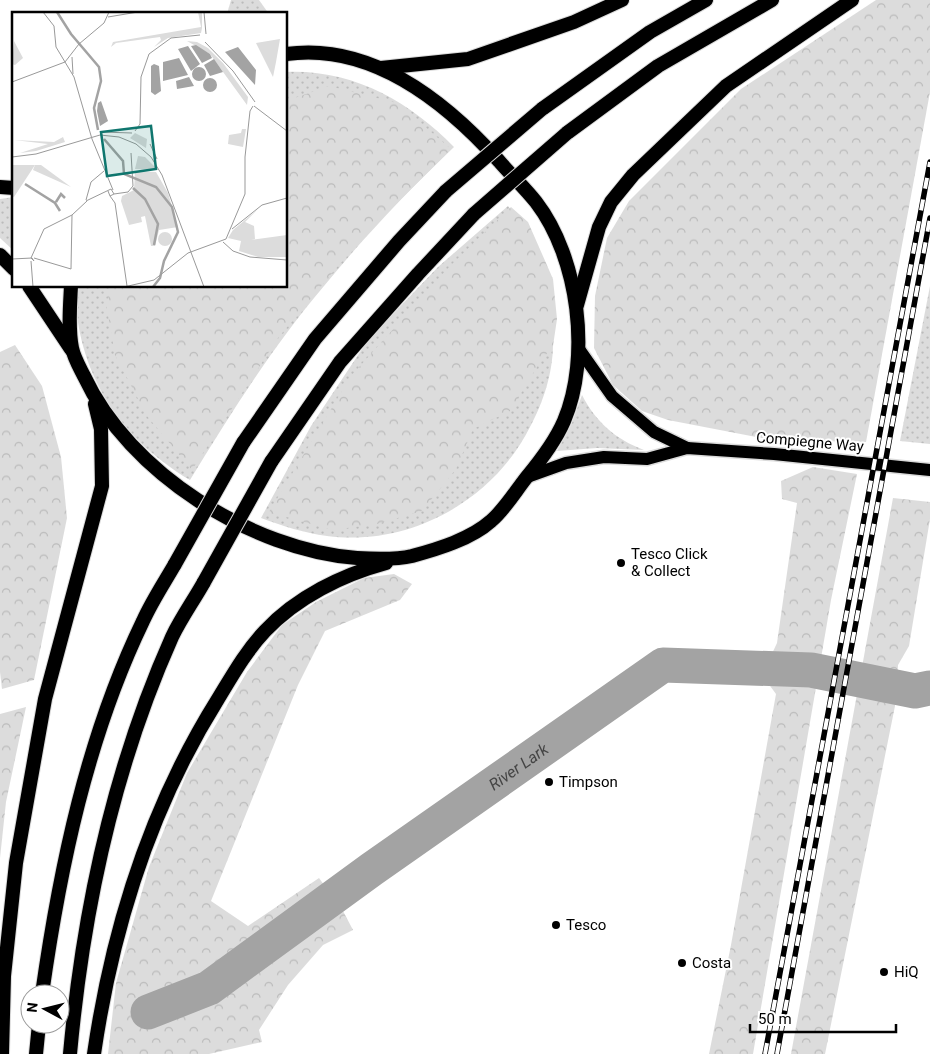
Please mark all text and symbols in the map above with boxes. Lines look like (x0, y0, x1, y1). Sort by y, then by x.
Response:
inset map (12, 12, 288, 288)
street label: Compiegne Way (755, 428, 865, 456)
place label: Tesco Click & Collect (631, 545, 708, 580)
marker: Tesco Click & Collect (615, 557, 627, 569)
water label: River Lark (485, 738, 553, 794)
place label: Timpson (559, 773, 618, 791)
marker: Timpson (543, 776, 555, 788)
place label: Tesco (566, 916, 606, 934)
marker: Tesco (550, 919, 562, 931)
place label: Costa (692, 954, 731, 972)
marker: Costa (676, 957, 688, 969)
place label: HiQ (894, 963, 919, 981)
marker: HiQ (878, 966, 890, 978)
north arrow (20, 984, 70, 1034)
text: N (24, 1002, 41, 1013)
scale bar (750, 1002, 896, 1034)
text: 50 m (758, 1010, 792, 1028)

